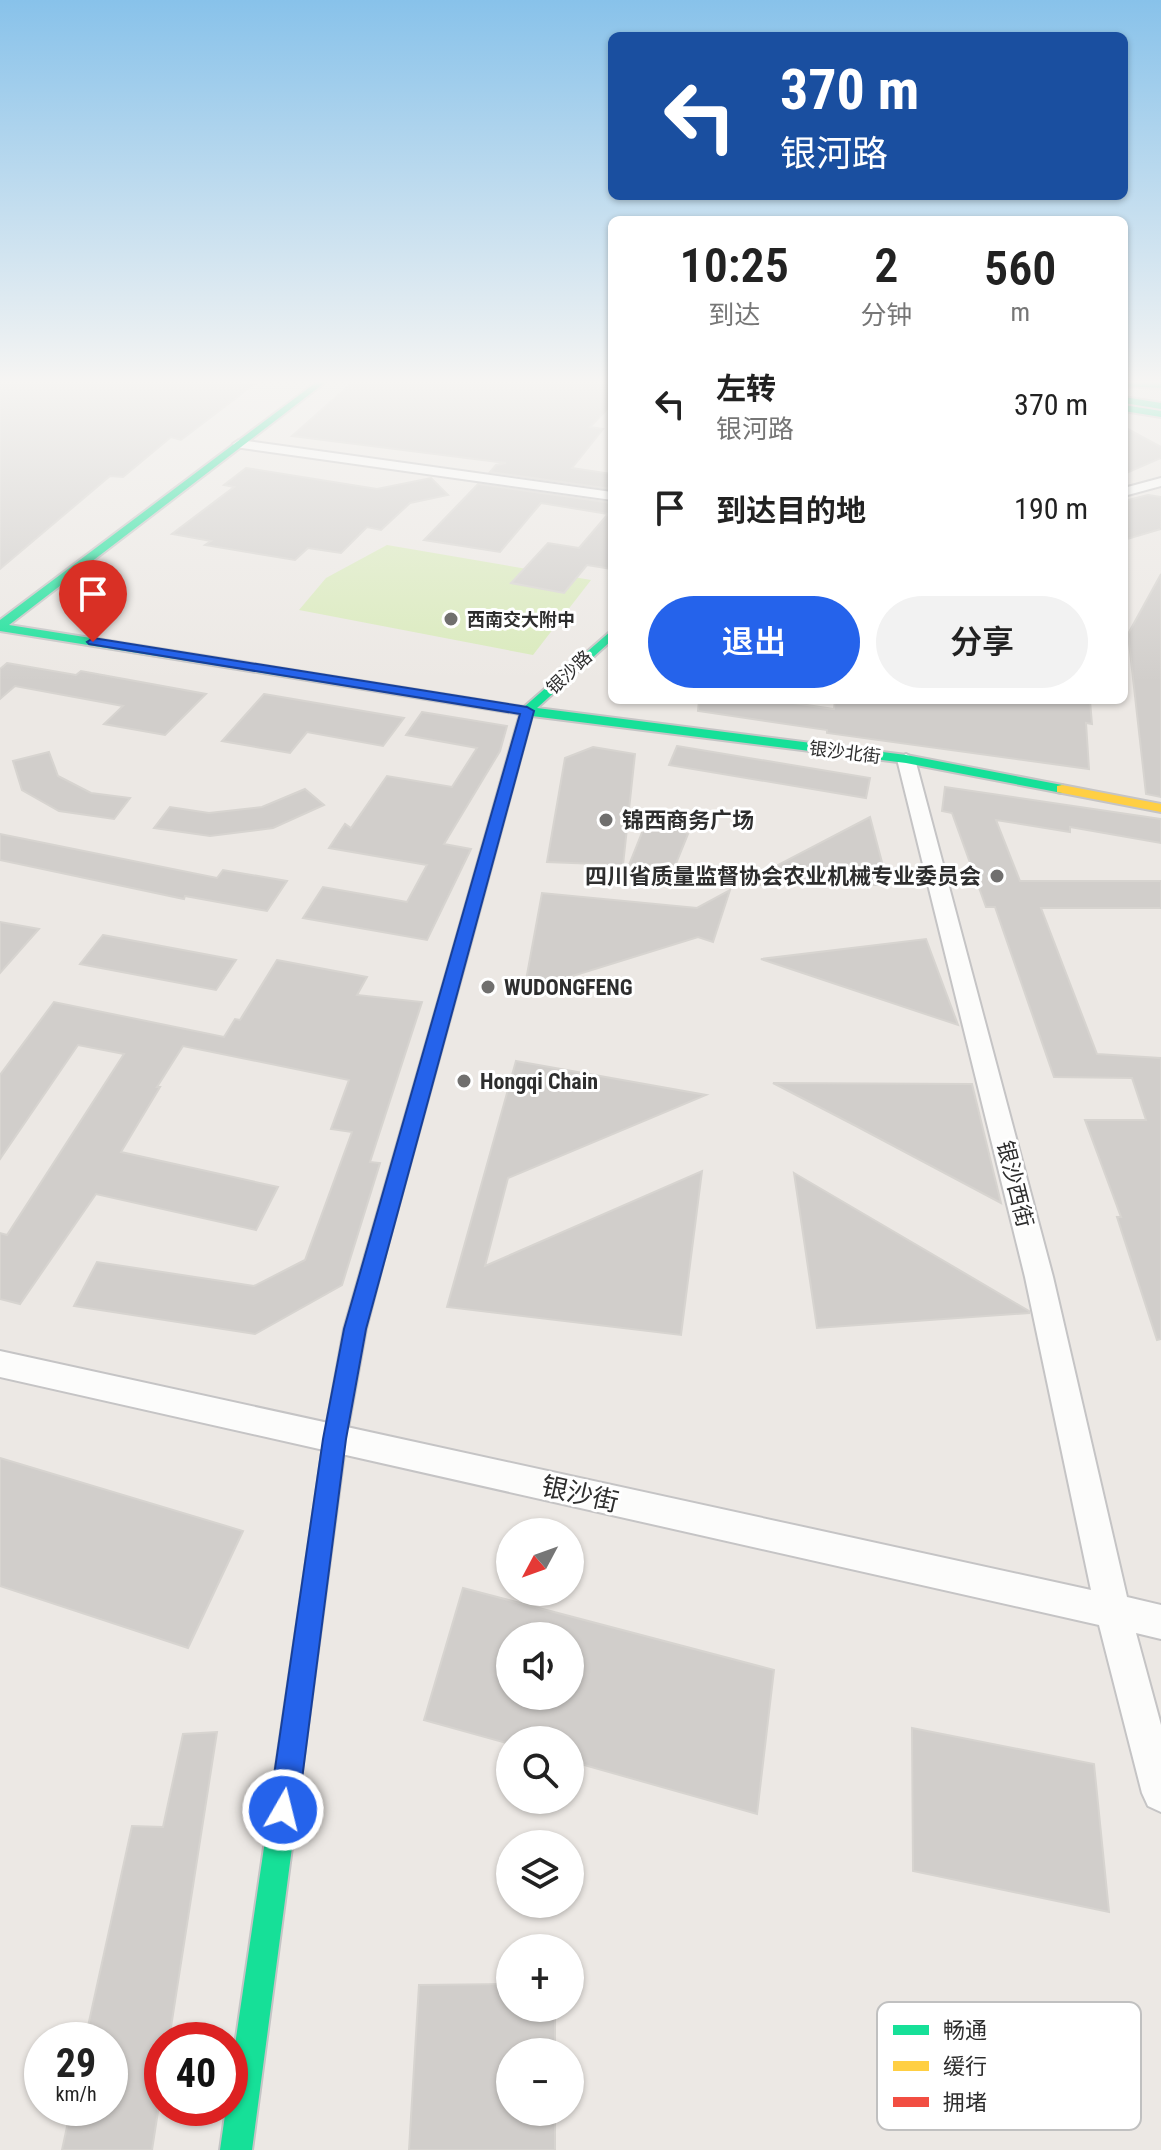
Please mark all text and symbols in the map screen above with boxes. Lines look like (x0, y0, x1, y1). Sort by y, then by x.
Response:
text: 370 m (780, 57, 919, 123)
icon: left (648, 64, 752, 168)
text: 银河路 (780, 133, 888, 175)
text: 10:25 (680, 237, 789, 294)
text: 2 (874, 237, 898, 294)
text: 560 (984, 240, 1056, 297)
text: m (1010, 297, 1030, 327)
text: 到达 (708, 300, 760, 330)
text: 分钟 (860, 300, 912, 330)
text: 左转 (716, 371, 776, 406)
icon: left (648, 382, 692, 426)
text: 370 m (1014, 387, 1088, 422)
text: 银河路 (716, 414, 794, 444)
icon: arrive (648, 486, 692, 530)
text: 190 m (1014, 491, 1088, 526)
text: 到达目的地 (716, 493, 866, 528)
pin (59, 560, 127, 642)
icon: arrive (71, 572, 115, 616)
button: 退出 (648, 596, 860, 688)
button: 分享 (876, 596, 1088, 688)
place label: 西南交大附中 (467, 609, 575, 630)
marker: 西南交大附中 (442, 610, 460, 628)
street label: 银沙路 (542, 646, 596, 698)
street label: 银沙北街 (808, 737, 882, 767)
place label: 锦西商务广场 (622, 808, 754, 833)
marker: 锦西商务广场 (597, 811, 615, 829)
place label: 四川省质量监督协会农业机械专业委员会 (585, 864, 981, 889)
marker: 四川省质量监督协会农业机械专业委员会 (988, 867, 1006, 885)
place label: WUDONGFENG (504, 975, 633, 1000)
marker: WUDONGFENG (479, 978, 497, 996)
place label: Hongqi Chain (480, 1069, 598, 1094)
marker: Hongqi Chain (455, 1072, 473, 1090)
street label: 银沙西街 (992, 1138, 1038, 1230)
street label: 银沙街 (539, 1471, 621, 1517)
north arrow (496, 1518, 584, 1606)
map controls (496, 1518, 584, 2126)
button: sound (496, 1622, 584, 1710)
button: search (496, 1726, 584, 1814)
position arrow (241, 1768, 325, 1852)
button: layers (496, 1830, 584, 1918)
button: + (496, 1934, 584, 2022)
legend (877, 2002, 1141, 2130)
text: 畅通 (943, 2018, 987, 2043)
speed limit sign: 40 (144, 2022, 248, 2126)
button: − (496, 2038, 584, 2126)
text: 29 (56, 2040, 96, 2087)
text: 缓行 (943, 2054, 987, 2079)
text: km/h (55, 2082, 97, 2106)
text: 拥堵 (943, 2090, 987, 2115)

